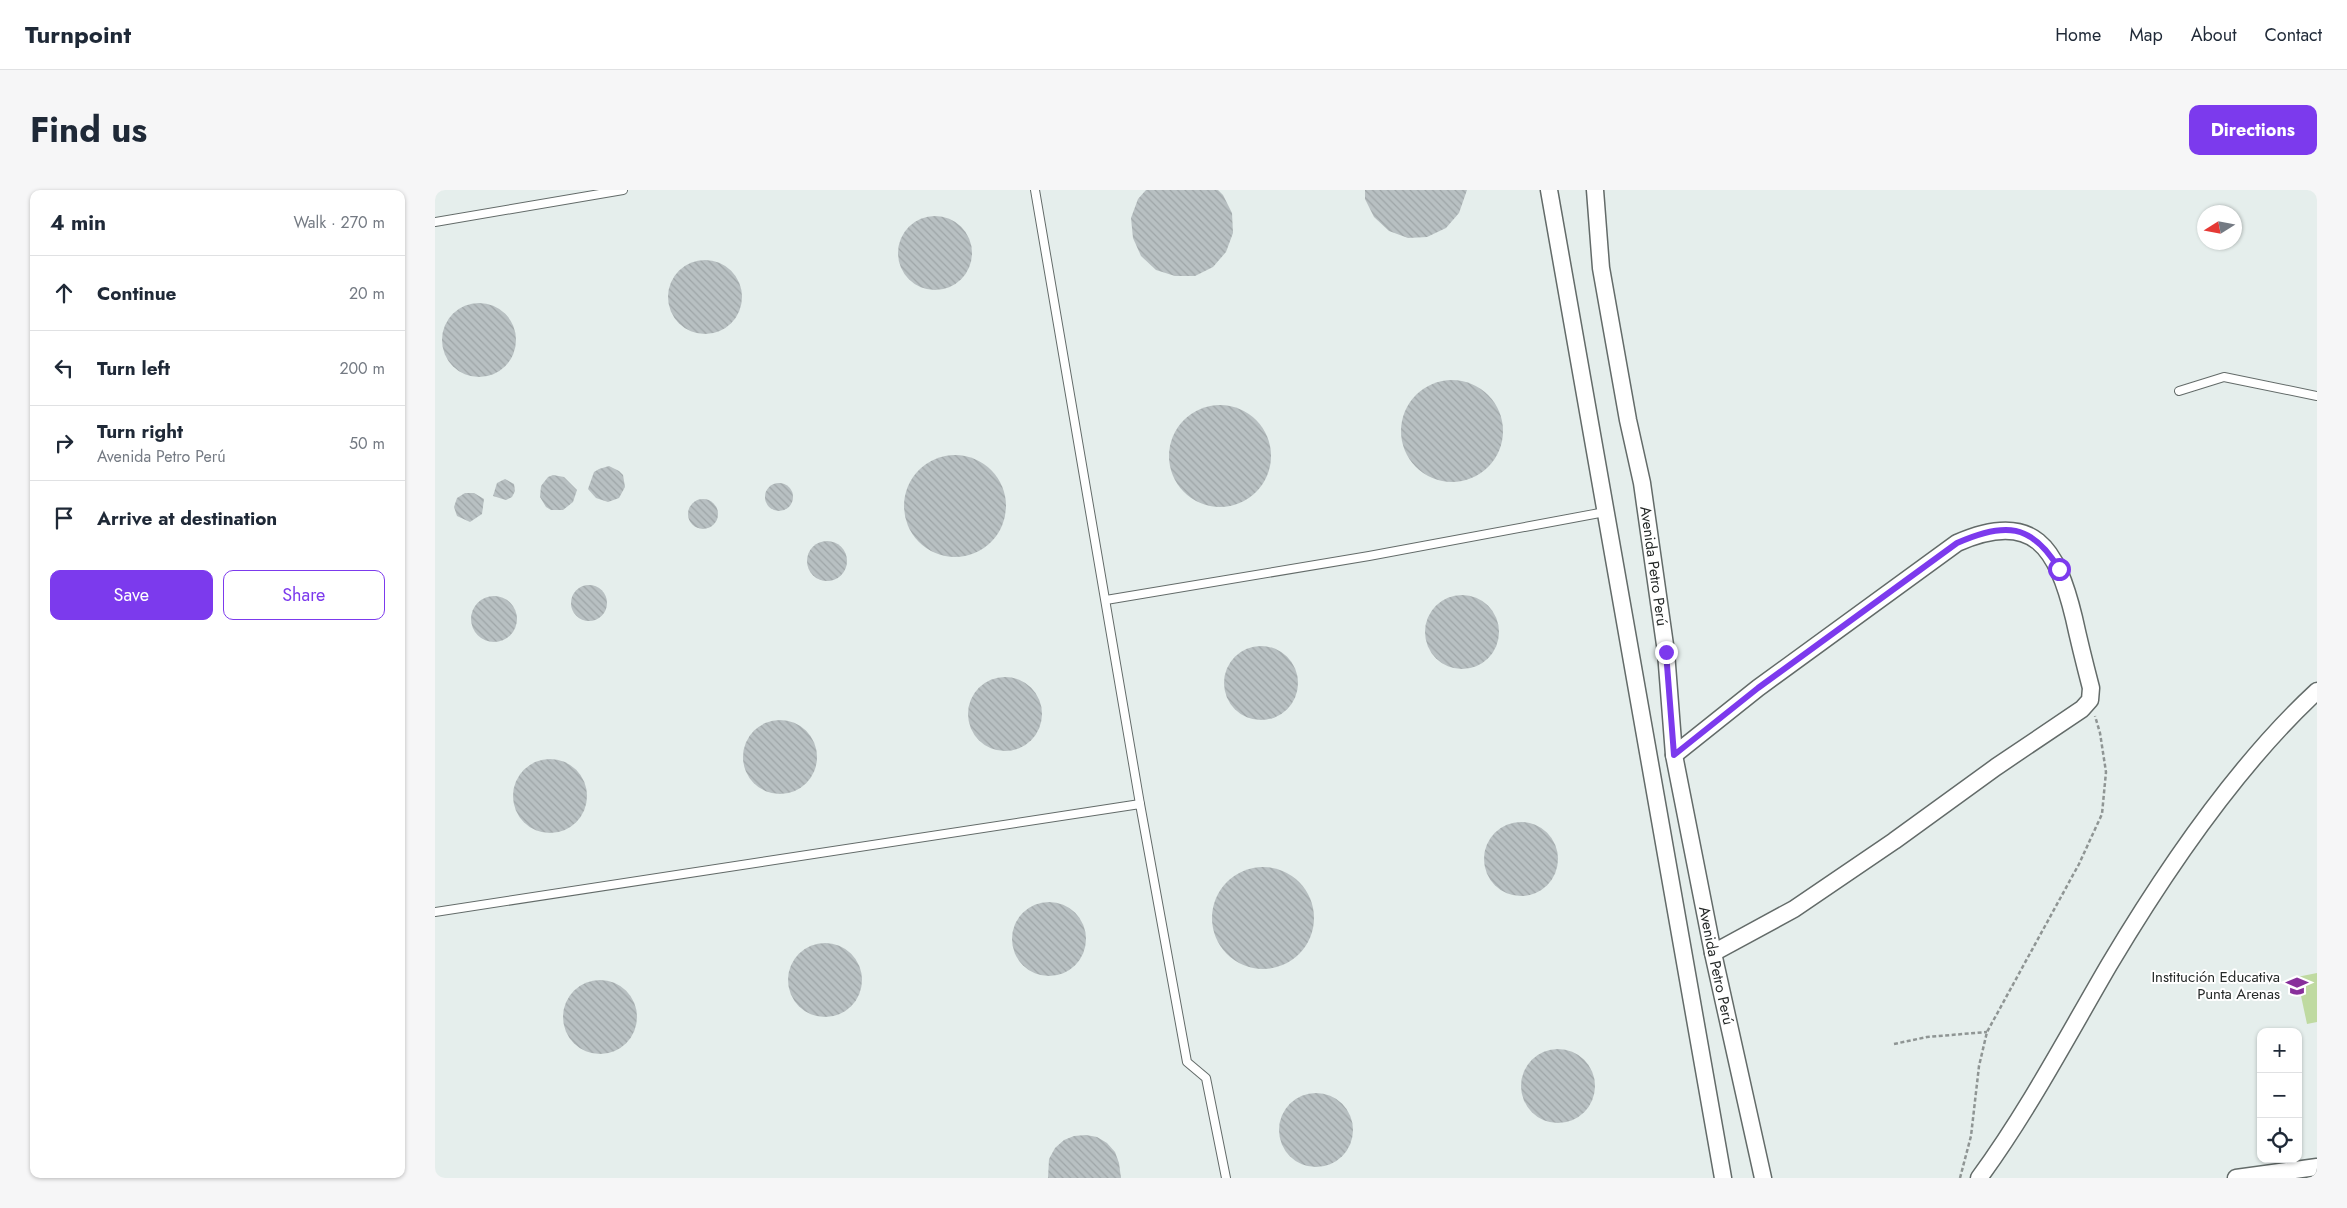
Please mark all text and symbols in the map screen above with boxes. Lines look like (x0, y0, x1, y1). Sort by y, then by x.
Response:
text: Turnpoint (25, 17, 131, 52)
text: Home (2055, 22, 2101, 48)
text: Map (2129, 22, 2163, 48)
text: About (2191, 22, 2236, 48)
text: Contact (2264, 22, 2322, 48)
text: Find us (30, 105, 147, 155)
button: Directions (2189, 105, 2317, 155)
north arrow (2197, 205, 2242, 250)
text: 4 min (50, 208, 106, 238)
text: Walk · 270 m (294, 211, 385, 234)
icon: ahead (50, 279, 78, 307)
text: Continue (97, 280, 176, 307)
text: 20 m (349, 282, 385, 305)
icon: left (50, 354, 78, 382)
text: Turn left (97, 355, 170, 382)
text: 200 m (339, 357, 385, 380)
text: Turn right (97, 418, 183, 445)
icon: right (50, 429, 78, 457)
text: 50 m (349, 432, 385, 455)
text: Avenida Petro Perú (97, 445, 226, 468)
icon: arrive (50, 504, 78, 532)
text: Arrive at destination (97, 505, 277, 532)
street label: Avenida Petro Perú (1634, 505, 1673, 627)
route start (2048, 558, 2071, 581)
button: Save (50, 570, 213, 620)
button: Share (223, 570, 385, 620)
route end (1655, 641, 1678, 664)
street label: Avenida Petro Perú (1693, 904, 1740, 1027)
place label: Institución Educativa Punta Arenas (2151, 966, 2280, 1005)
school or university icon: Institución Educativa Punta Arenas (2284, 973, 2310, 999)
map controls (2257, 1028, 2302, 1163)
button: + (2257, 1028, 2302, 1073)
button: − (2257, 1073, 2302, 1118)
button: locate (2257, 1118, 2302, 1163)

